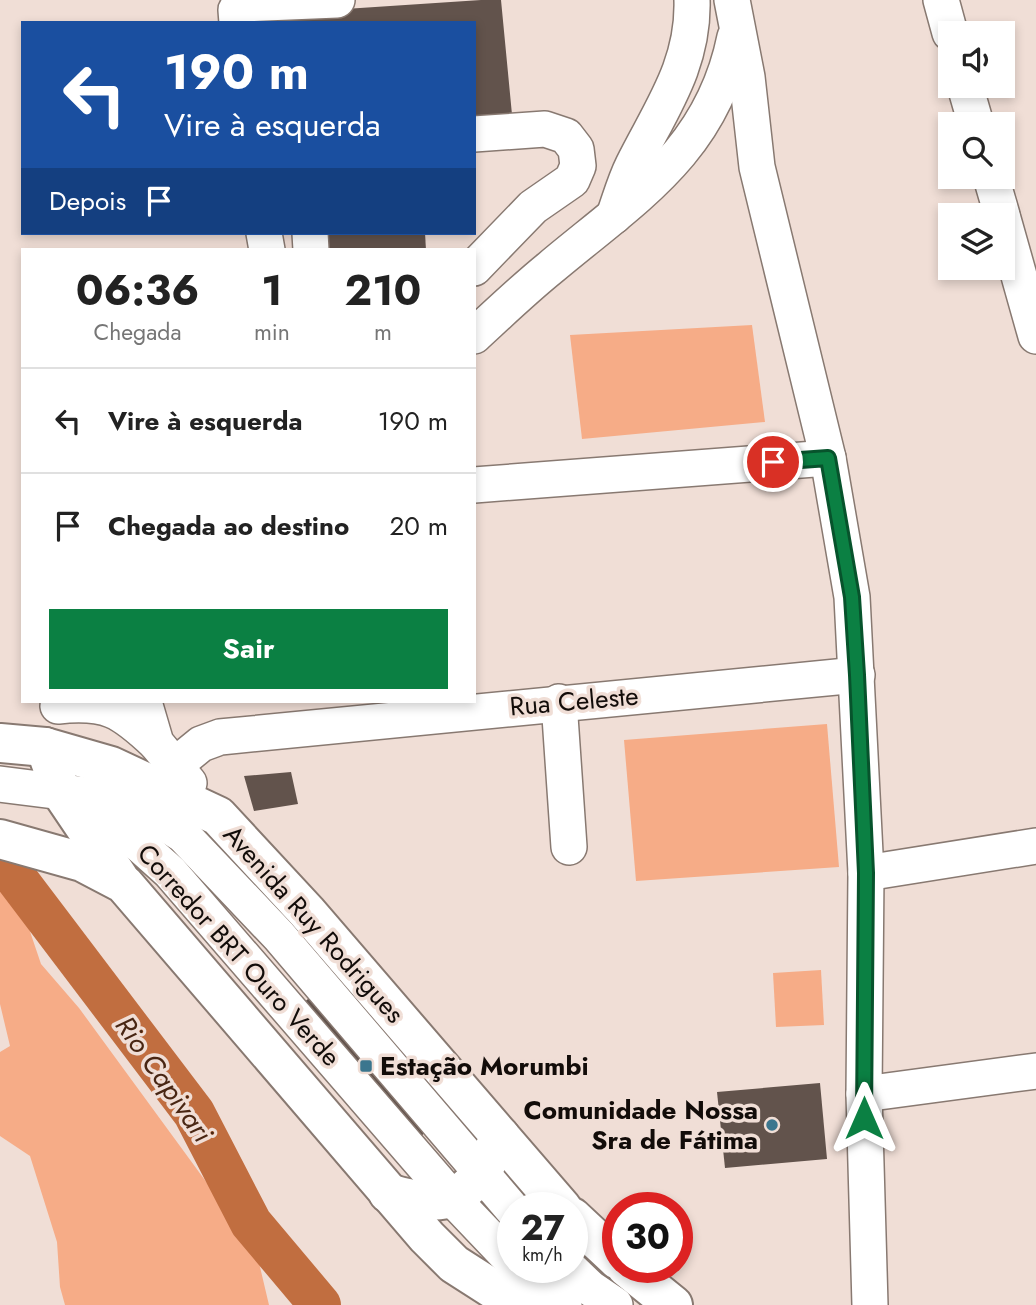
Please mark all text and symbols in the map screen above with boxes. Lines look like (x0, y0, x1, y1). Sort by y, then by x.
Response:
map controls (938, 21, 1015, 280)
button: sound (938, 21, 1015, 98)
text: 190 m (164, 37, 309, 107)
icon: left (49, 49, 140, 140)
text: Vire à esquerda (164, 102, 381, 148)
button: search (938, 112, 1015, 189)
text: Depois (49, 182, 126, 220)
icon: arrive (140, 182, 178, 220)
button: layers (938, 203, 1015, 280)
text: 06:36 (76, 260, 199, 321)
text: 1 (261, 260, 283, 321)
text: 210 (345, 260, 421, 321)
text: Chegada (93, 315, 181, 349)
text: min (254, 315, 290, 349)
text: m (374, 315, 392, 349)
icon: left (49, 402, 87, 440)
text: Vire à esquerda (108, 402, 303, 440)
text: 190 m (378, 402, 448, 440)
pin (743, 432, 803, 492)
icon: arrive (754, 443, 792, 481)
icon: arrive (49, 507, 87, 545)
text: Chegada ao destino (108, 507, 349, 545)
text: 20 m (390, 507, 448, 545)
button: Sair (49, 609, 448, 689)
street label: Rua Celeste (508, 676, 640, 726)
street label: Avenida Ruy Rodrigues (215, 817, 413, 1031)
street label: Corredor BRT Ouro Verde (129, 835, 349, 1075)
water label: Rio Capivari (105, 1007, 223, 1151)
place label: Estação Morumbi (380, 1047, 589, 1085)
marker: Estação Morumbi (358, 1058, 374, 1074)
position arrow (827, 1081, 901, 1155)
place label: Comunidade Nossa Sra de Fátima (524, 1091, 758, 1159)
marker: Comunidade Nossa Sra de Fátima (764, 1117, 780, 1133)
speed limit sign: 30 (602, 1192, 693, 1283)
text: 27 (520, 1203, 565, 1253)
text: km/h (522, 1242, 563, 1268)

